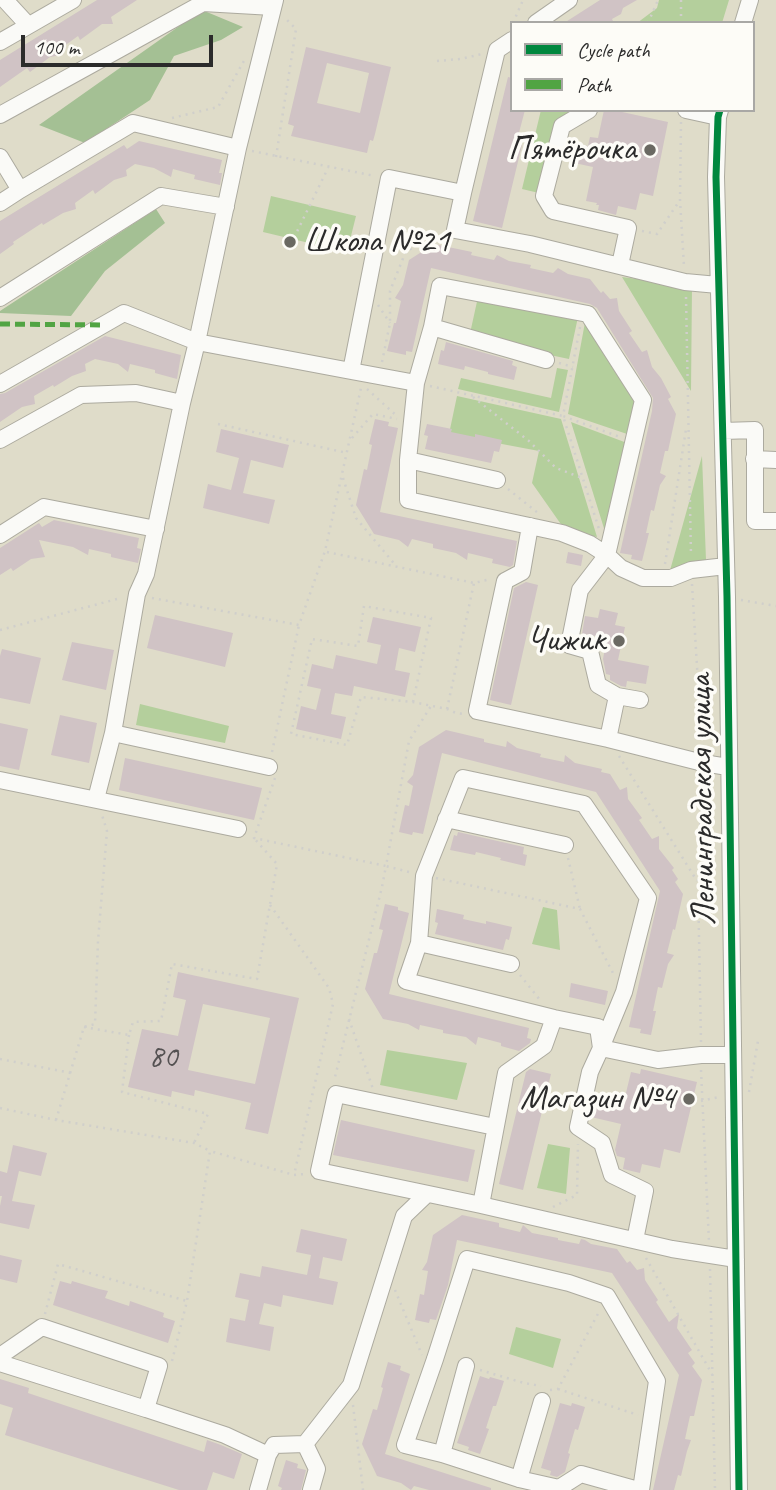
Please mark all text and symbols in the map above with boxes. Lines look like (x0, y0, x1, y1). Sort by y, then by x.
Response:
scale bar (24, 21, 217, 65)
legend (510, 21, 755, 112)
text: 100 m (34, 34, 79, 60)
text: Cycle path (577, 37, 650, 63)
text: Path (577, 72, 612, 98)
place label: Пятёрочка (508, 129, 636, 171)
marker: Пятёрочка (642, 142, 658, 158)
place label: Школа №21 (304, 221, 450, 263)
marker: Школа №21 (282, 234, 298, 250)
place label: Чижик (527, 620, 605, 662)
marker: Чижик (611, 633, 627, 649)
street label: Ленинградская улица (680, 674, 726, 926)
house number: 80 (149, 1039, 177, 1077)
place label: Магазин №4 (520, 1078, 675, 1120)
marker: Магазин №4 (681, 1091, 697, 1107)

